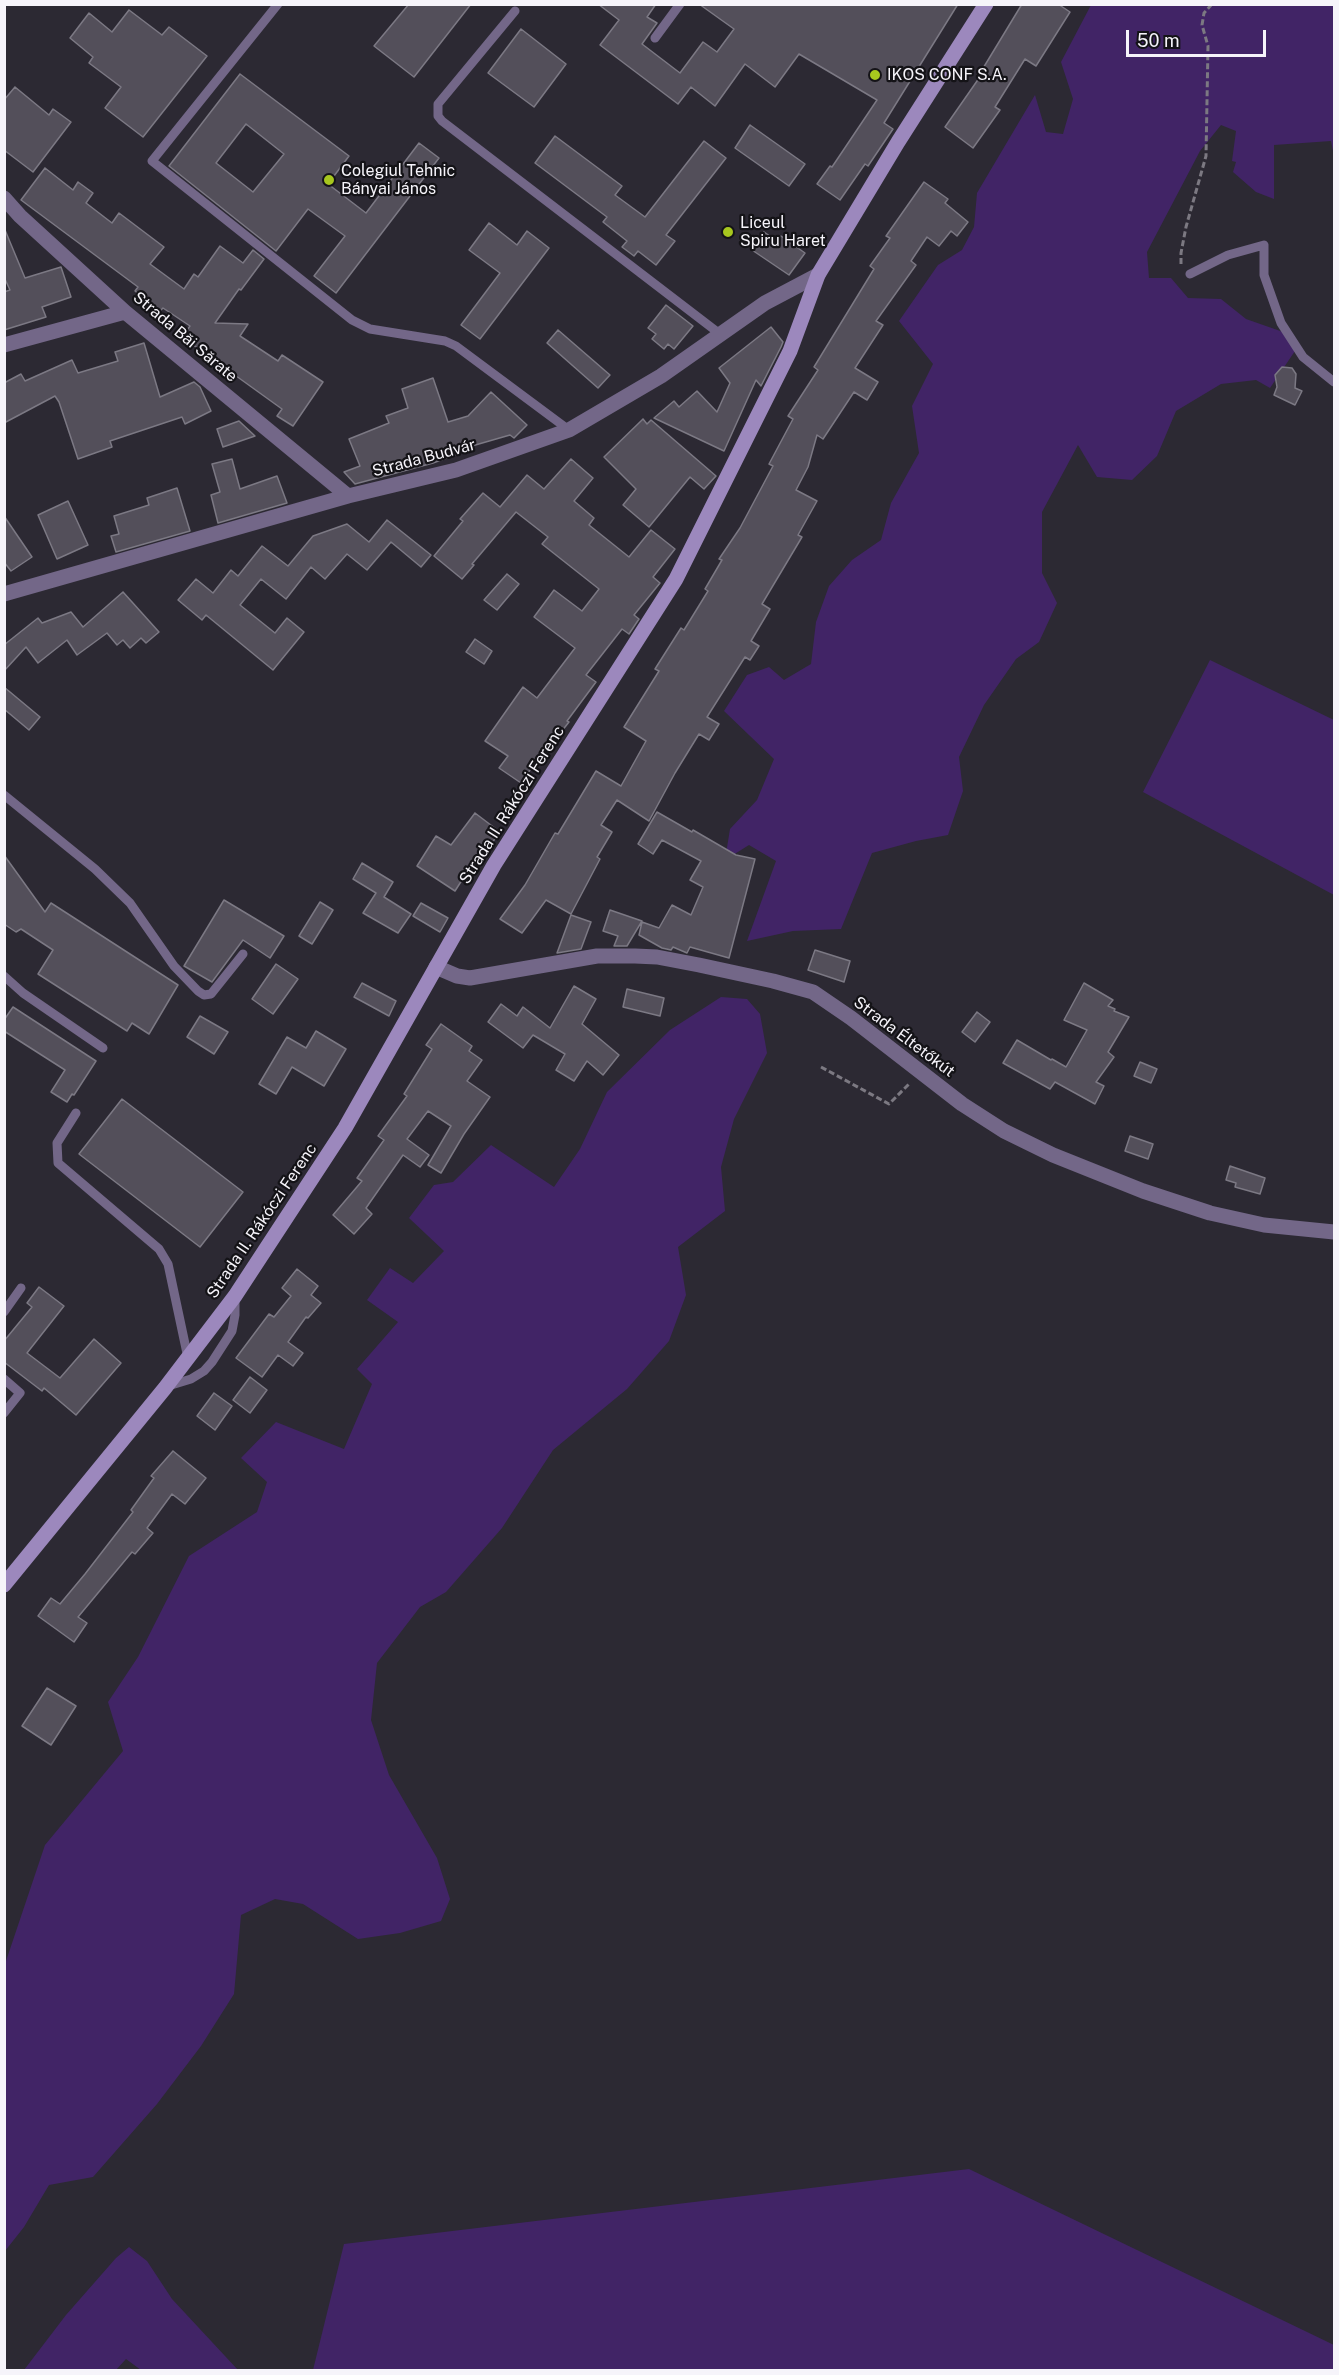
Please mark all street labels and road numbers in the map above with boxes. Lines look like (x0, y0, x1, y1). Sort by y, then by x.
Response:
street label: Strada Băi Sărate (129, 288, 241, 386)
street label: Strada Budvár (370, 435, 478, 481)
street label: Strada II. Rákóczi Ferenc (455, 722, 569, 888)
street label: Strada Éltetőkút (850, 993, 958, 1081)
street label: Strada II. Rákóczi Ferenc (203, 1140, 321, 1302)

